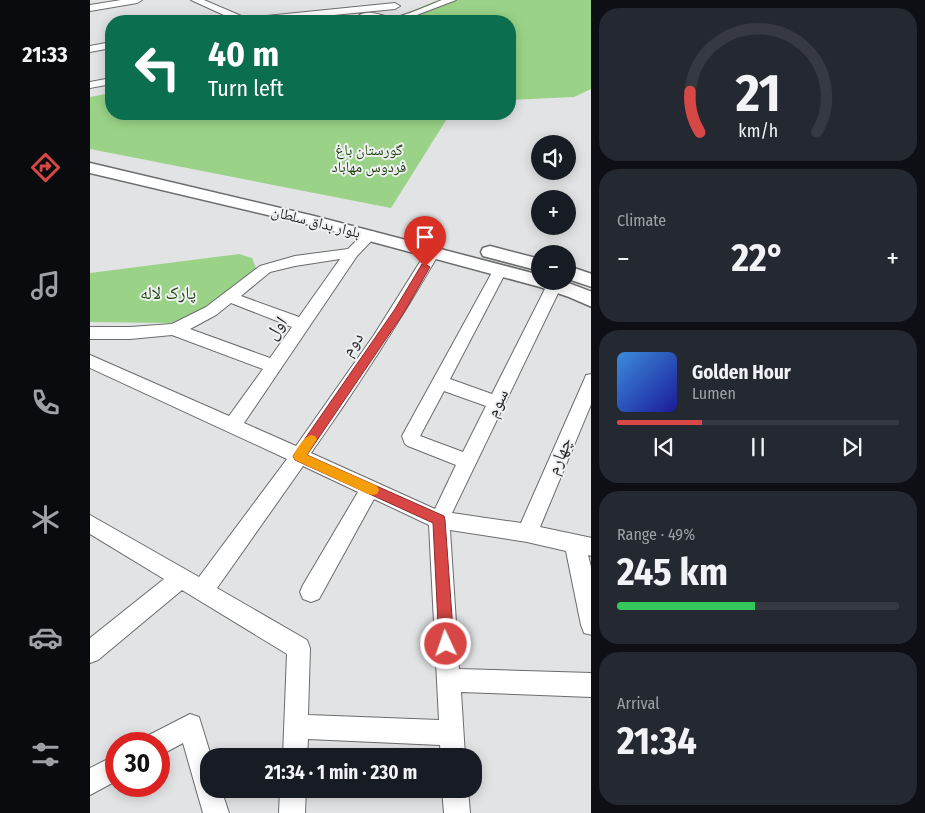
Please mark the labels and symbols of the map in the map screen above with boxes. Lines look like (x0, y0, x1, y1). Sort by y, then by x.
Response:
park label: گورستان باغ فردوس مهاباد (332, 141, 406, 177)
street label: بلوار بداق سلطان (269, 202, 362, 243)
pin (404, 216, 446, 267)
park label: پارک لاله (140, 282, 196, 304)
street label: اول (260, 312, 292, 344)
street label: دوم (336, 328, 369, 361)
street label: سوم (481, 385, 514, 421)
street label: چهارم (541, 434, 578, 478)
position arrow (419, 617, 471, 669)
speed limit sign: 30 (105, 732, 170, 797)

